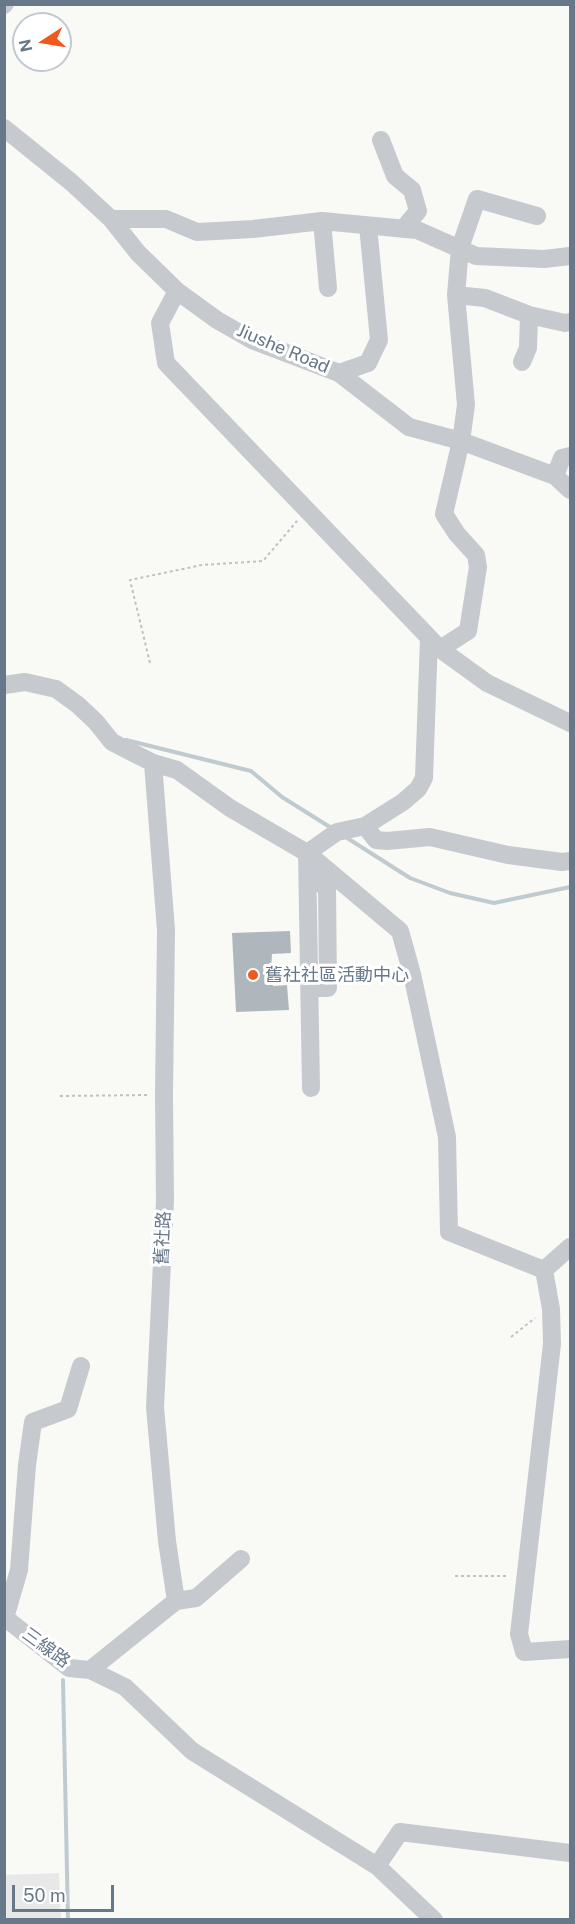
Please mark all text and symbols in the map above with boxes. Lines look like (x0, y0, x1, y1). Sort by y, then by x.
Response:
north arrow (12, 12, 72, 72)
text: N (15, 37, 36, 54)
street label: Jiushe Road (233, 320, 333, 378)
place label: 舊社社區活動中心 (265, 964, 409, 986)
marker: 舊社社區活動中心 (246, 968, 260, 982)
street label: 舊社路 (151, 1210, 175, 1266)
street label: 三線路 (18, 1623, 74, 1673)
scale bar (15, 1873, 117, 1911)
text: 50 m (23, 1885, 66, 1906)

